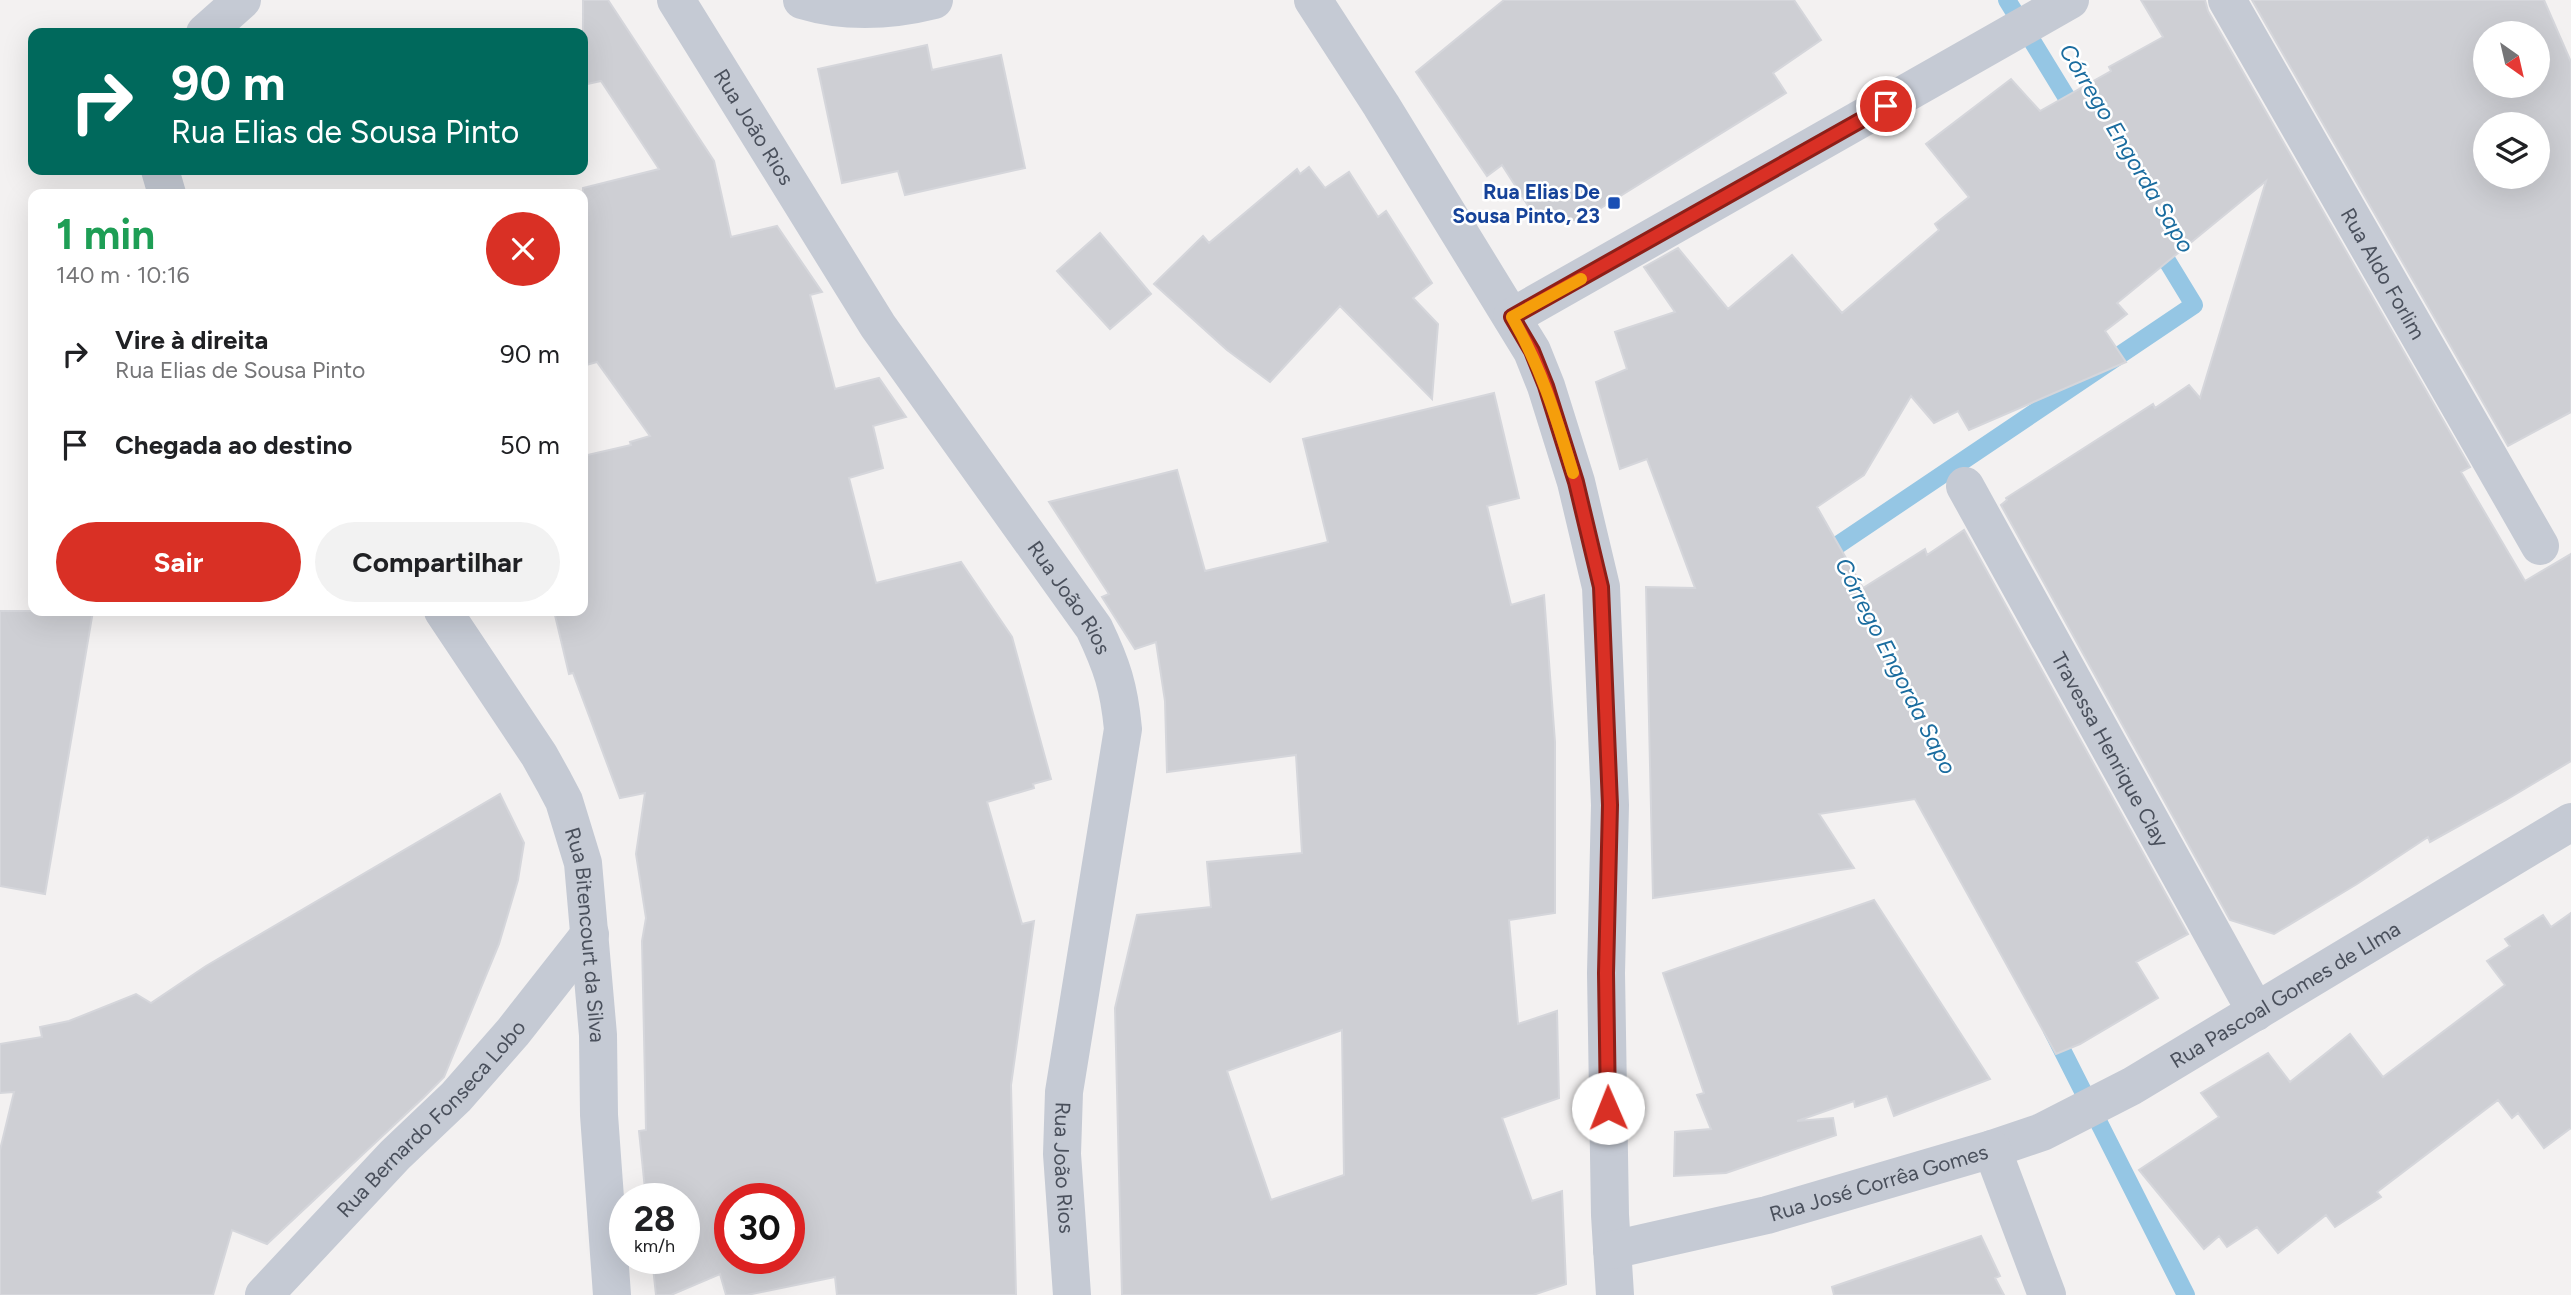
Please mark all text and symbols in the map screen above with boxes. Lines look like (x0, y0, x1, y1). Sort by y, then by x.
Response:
north arrow (2473, 21, 2550, 98)
map controls (2473, 21, 2550, 189)
water label: Córrego Engorda Sapo (2053, 38, 2201, 258)
text: 90 m (171, 53, 286, 112)
icon: right (56, 56, 147, 147)
street label: Rua João Rios (709, 64, 800, 189)
pin (1856, 76, 1916, 136)
icon: arrive (1867, 87, 1905, 125)
button: layers (2473, 112, 2550, 189)
text: Rua Elias de Sousa Pinto (171, 113, 519, 151)
place label: Rua Elias De Sousa Pinto, 23 (1452, 179, 1600, 228)
marker: Rua Elias De Sousa Pinto, 23 (1606, 195, 1622, 211)
street label: Rua Aldo Forlim (2336, 203, 2431, 343)
text: 1 min (56, 209, 155, 260)
button: close (486, 212, 560, 286)
text: 140 m · 10:16 (56, 261, 190, 289)
text: Vire à direita (115, 324, 268, 356)
icon: right (56, 335, 94, 373)
text: 90 m (500, 338, 560, 370)
text: Rua Elias de Sousa Pinto (115, 356, 365, 384)
icon: arrive (56, 426, 94, 464)
text: Chegada ao destino (115, 429, 352, 461)
text: 50 m (500, 429, 560, 461)
button: Sair (56, 522, 301, 602)
button: Compartilhar (315, 522, 560, 602)
street label: Rua João Rios (1023, 536, 1117, 658)
water label: Córrego Engorda Sapo (1829, 553, 1963, 779)
street label: Travessa Henrique Clay (2047, 648, 2175, 851)
street label: Rua Bitencourt da Silva (560, 824, 611, 1043)
street label: Rua Pascoal Gomes de LIma (2165, 915, 2404, 1073)
street label: Rua Bernardo Fonseca Lobo (331, 1015, 530, 1222)
position arrow (1571, 1071, 1645, 1145)
street label: Rua João Rios (1049, 1101, 1080, 1234)
street label: Rua José Corrêa Gomes (1766, 1138, 1991, 1226)
speed limit sign: 30 (714, 1183, 805, 1274)
text: 28 (634, 1198, 675, 1240)
text: km/h (634, 1235, 675, 1257)

